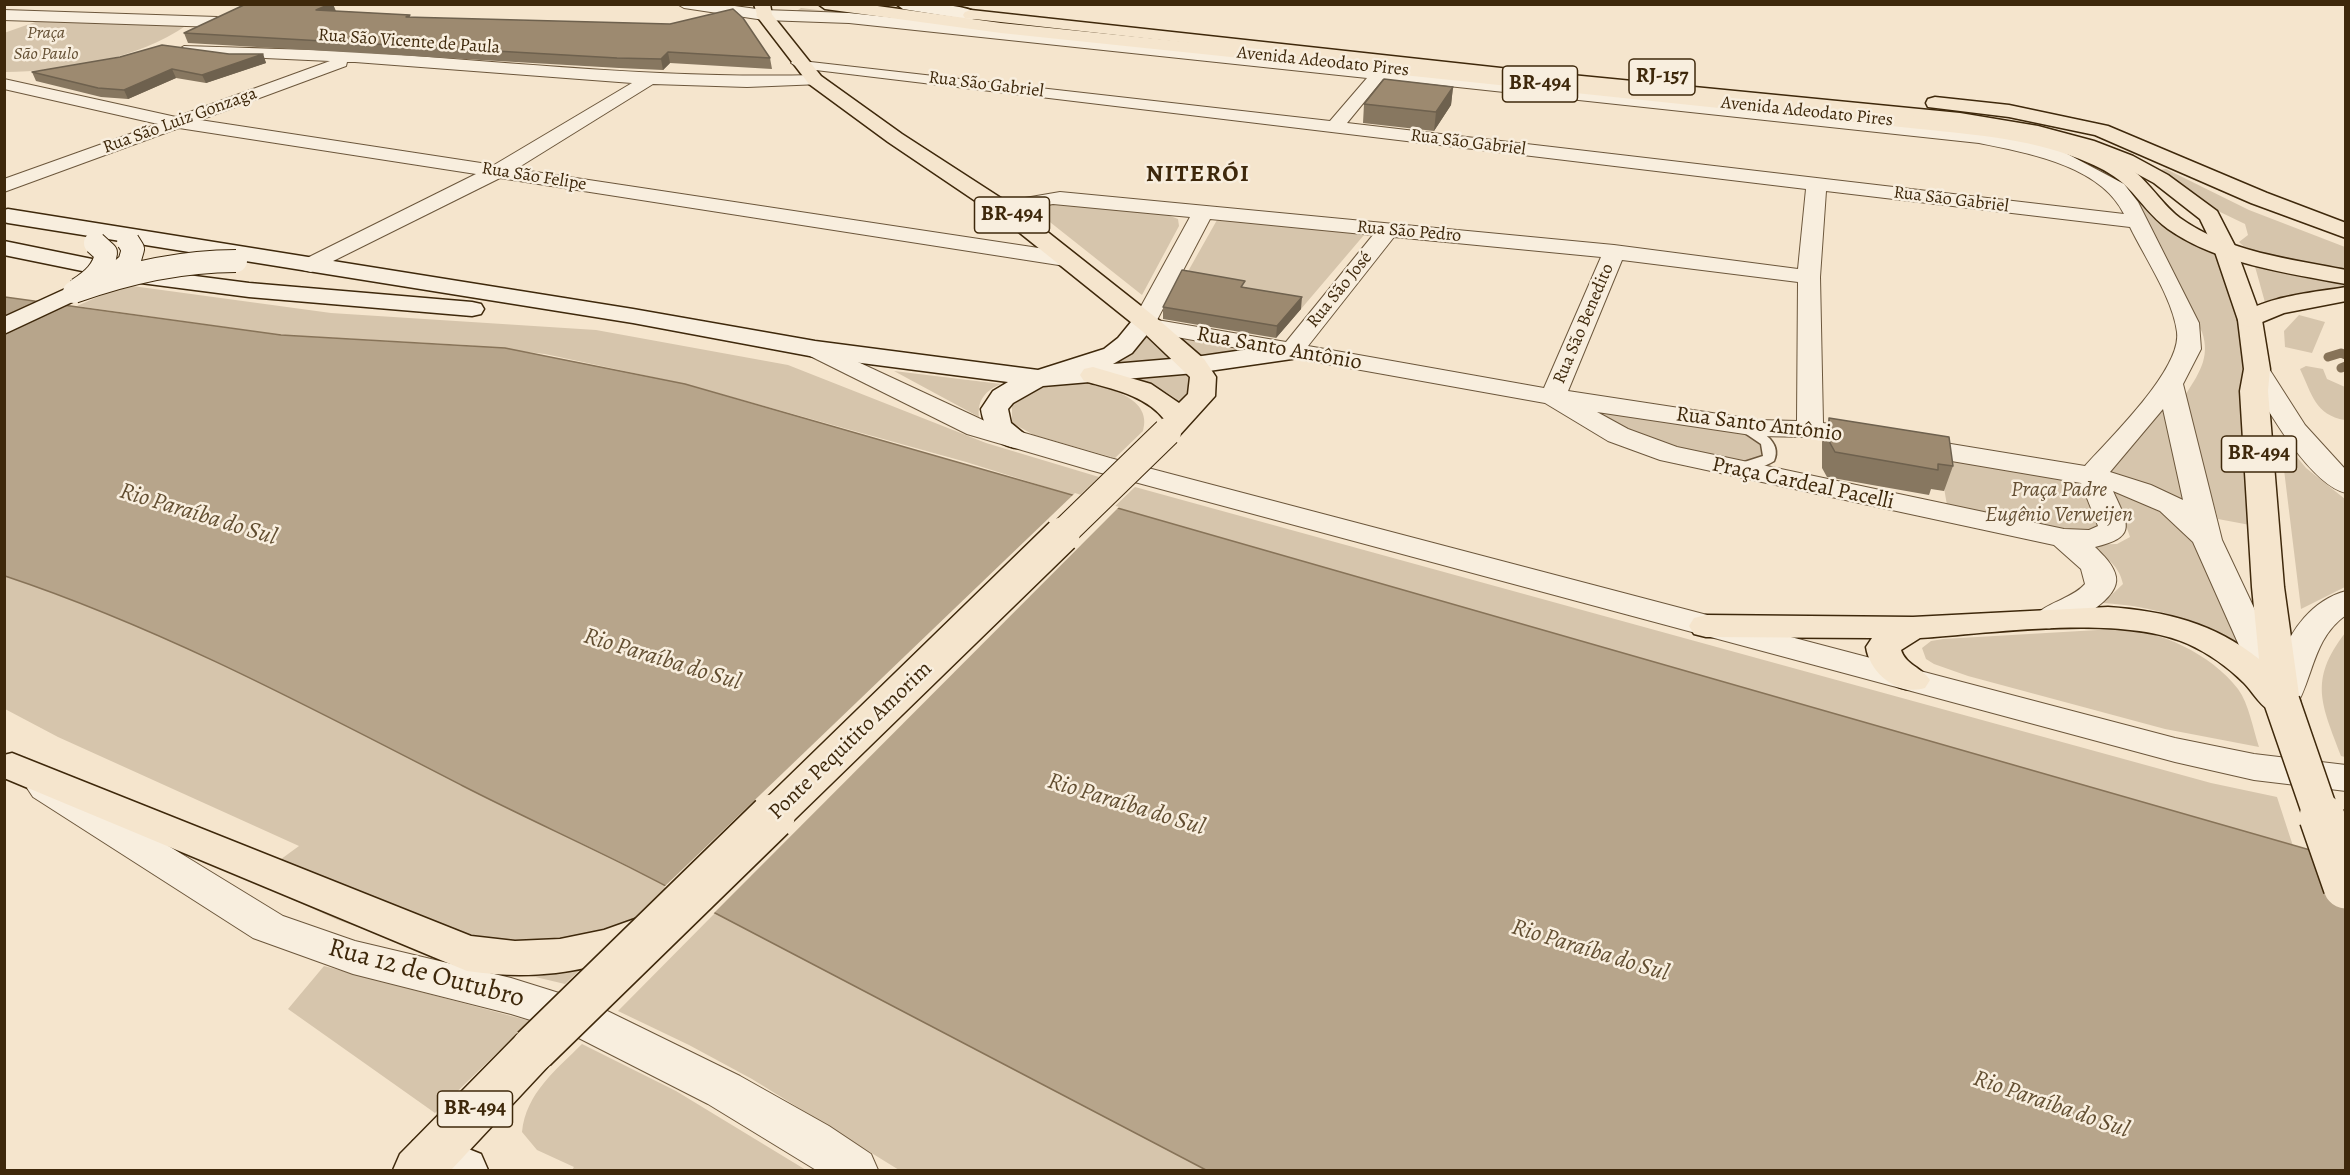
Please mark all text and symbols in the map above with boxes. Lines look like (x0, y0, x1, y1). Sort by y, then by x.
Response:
park label: Praça São Paulo (13, 23, 79, 66)
street label: Rua São Vicente de Paula (317, 25, 501, 59)
street label: Avenida Adeodato Pires (1236, 42, 1410, 82)
road number: RJ-157 (1629, 59, 1695, 95)
road number: BR-494 (1502, 66, 1578, 102)
street label: Rua São Gabriel (927, 67, 1045, 103)
street label: Rua São Luiz Gonzaga (100, 83, 260, 159)
street label: Avenida Adeodato Pires (1720, 92, 1894, 132)
street label: Rua São Gabriel (1409, 125, 1527, 161)
street label: Rua São Felipe (480, 158, 588, 196)
district label: NITERÓI (1146, 161, 1250, 189)
street label: Rua São Gabriel (1892, 182, 2010, 218)
road number: BR-494 (974, 197, 1050, 233)
street label: Rua São Pedro (1356, 217, 1462, 247)
street label: Rua São José (1303, 248, 1377, 332)
street label: Rua São Benedito (1549, 261, 1619, 387)
street label: Rua Santo Antônio (1194, 321, 1364, 377)
street label: Rua Santo Antônio (1674, 402, 1844, 448)
road number: BR-494 (2222, 436, 2296, 472)
street label: Praça Cardeal Pacelli (1709, 452, 1897, 516)
water label: Rio Paraíba do Sul (116, 477, 280, 553)
park label: Praça Padre Eugênio Verweijen (1985, 478, 2133, 530)
water label: Rio Paraíba do Sul (580, 622, 744, 698)
street label: Ponte Pequitito Amorim (764, 656, 938, 826)
water label: Rio Paraíba do Sul (1044, 767, 1208, 843)
water label: Rio Paraíba do Sul (1508, 913, 1672, 989)
street label: Rua 12 de Outubro (324, 932, 528, 1016)
water label: Rio Paraíba do Sul (1969, 1065, 2133, 1145)
road number: BR-494 (438, 1091, 512, 1127)

